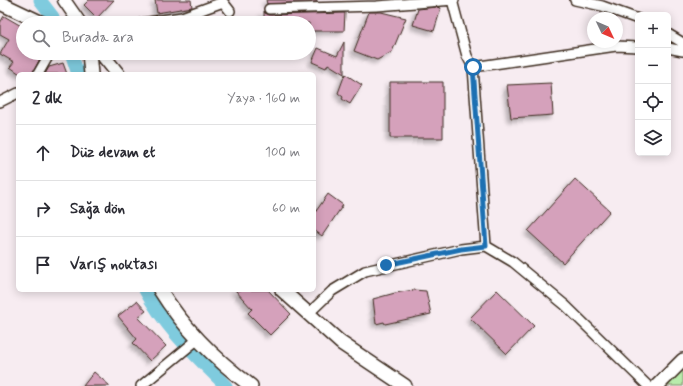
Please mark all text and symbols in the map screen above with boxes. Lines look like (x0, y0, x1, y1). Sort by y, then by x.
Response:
north arrow (587, 12, 623, 48)
map controls (635, 12, 671, 156)
button: + (635, 12, 671, 48)
search box (16, 16, 316, 60)
icon: search (30, 27, 52, 49)
text: Burada ara (62, 28, 134, 48)
button: − (635, 48, 671, 84)
route start (464, 58, 482, 76)
button: locate (635, 84, 671, 120)
text: 2 dk (32, 87, 62, 109)
text: Yaya · 160 m (227, 90, 300, 107)
button: layers (635, 120, 671, 156)
icon: ahead (32, 142, 54, 164)
text: Düz devam et (70, 143, 155, 163)
text: 100 m (265, 144, 300, 161)
icon: right (32, 198, 54, 220)
text: Sağa dön (70, 199, 125, 219)
text: 60 m (272, 200, 300, 217)
icon: arrive (32, 254, 54, 276)
text: Varış noktası (70, 255, 158, 275)
route end (377, 256, 395, 274)

